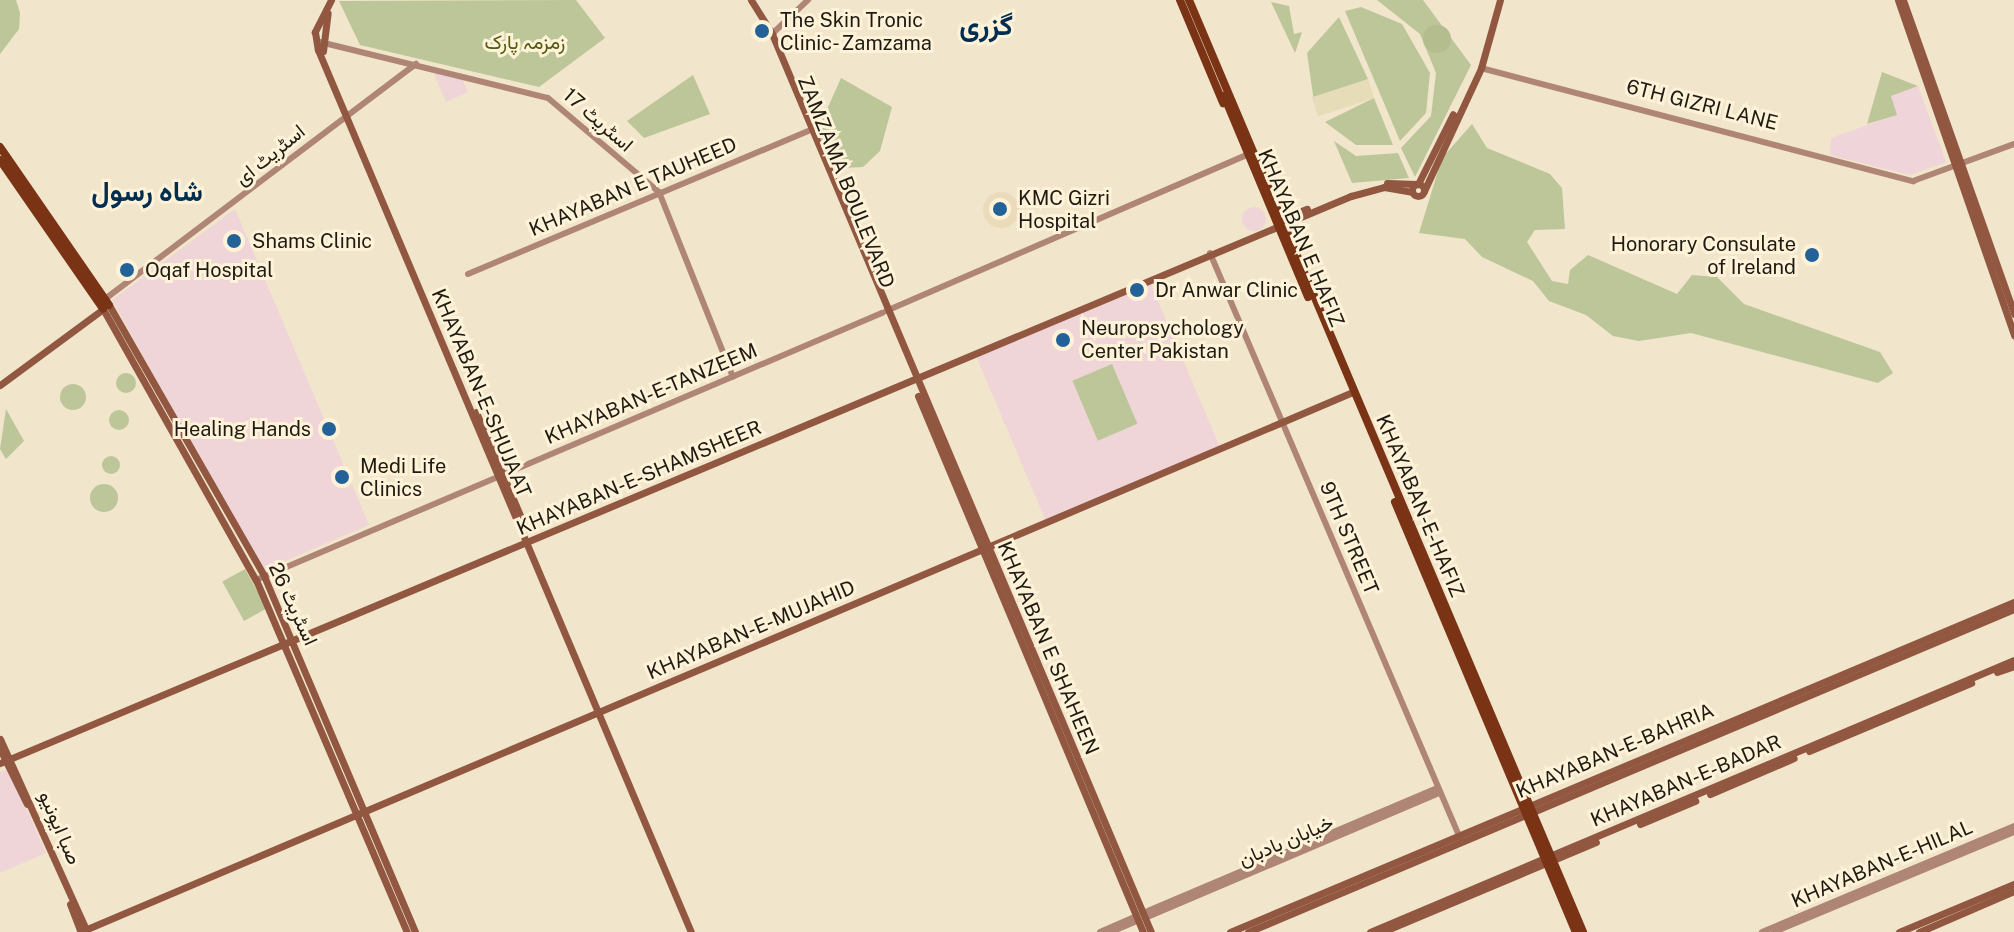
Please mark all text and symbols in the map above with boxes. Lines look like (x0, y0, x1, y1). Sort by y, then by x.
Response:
place label: The Skin Tronic Clinic- Zamzama (780, 8, 935, 55)
district label: گزری (959, 8, 1013, 42)
marker: The Skin Tronic Clinic- Zamzama (751, 20, 773, 42)
park label: زمزمہ پارک (485, 30, 565, 54)
street label: ZAMZAMA BOULEVARD (792, 72, 900, 292)
street label: 6TH GIZRI LANE (1624, 75, 1780, 135)
street label: اسٹریٹ 17 (558, 83, 638, 157)
street label: اسٹریٹ ای (230, 119, 310, 191)
street label: KHAYABAN E TAUHEED (526, 132, 740, 242)
street label: KHAYABAN E HAFIZ (1253, 145, 1349, 331)
district label: شاہ رسول (91, 174, 203, 208)
place label: KMC Gizri Hospital (1018, 186, 1110, 233)
marker: KMC Gizri Hospital (989, 198, 1011, 220)
place label: Shams Clinic (252, 229, 372, 253)
marker: Shams Clinic (223, 230, 245, 252)
place label: Honorary Consulate of Ireland (1611, 232, 1796, 279)
marker: Honorary Consulate of Ireland (1803, 246, 1821, 264)
place label: Oqaf Hospital (145, 258, 273, 282)
marker: Oqaf Hospital (116, 259, 138, 281)
place label: Dr Anwar Clinic (1155, 278, 1298, 302)
marker: Dr Anwar Clinic (1126, 279, 1148, 301)
street label: KHAYABAN-E-SHUJAAT (426, 285, 536, 501)
place label: Neuropsychology Center Pakistan (1081, 316, 1244, 363)
marker: Neuropsychology Center Pakistan (1052, 329, 1074, 351)
street label: KHAYABAN-E-TANZEEM (541, 338, 761, 450)
street label: KHAYABAN-E-HAFIZ (1371, 411, 1469, 601)
street label: KHAYABAN-E-SHAMSHEER (513, 415, 765, 541)
place label: Healing Hands (174, 417, 311, 441)
marker: Healing Hands (318, 418, 340, 440)
place label: Medi Life Clinics (360, 454, 446, 501)
marker: Medi Life Clinics (331, 466, 353, 488)
street label: 9TH STREET (1314, 478, 1384, 598)
street label: KHAYABAN E SHAHEEN (992, 538, 1104, 758)
street label: اسٹریٹ 26 (263, 559, 323, 649)
street label: KHAYABAN-E-MUJAHID (643, 575, 859, 685)
street label: KHAYABAN-E-BAHRIA (1513, 698, 1717, 804)
street label: KHAYABAN-E-BADAR (1587, 730, 1785, 832)
street label: صبا ایونیو (34, 788, 86, 868)
street label: خیابان بادبان (1235, 810, 1337, 872)
street label: KHAYABAN-E-HILAL (1788, 815, 1976, 913)

